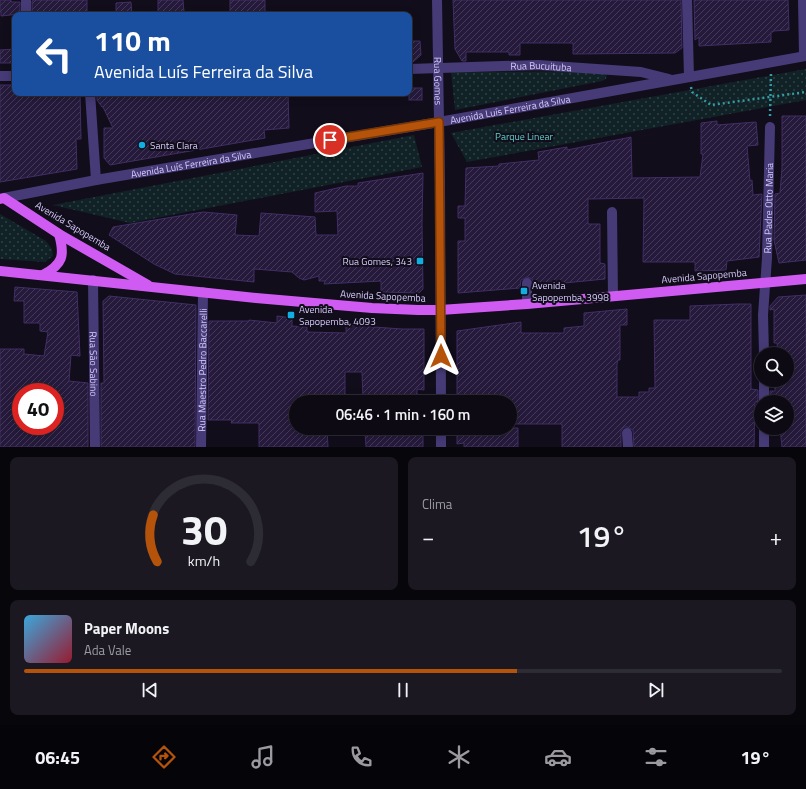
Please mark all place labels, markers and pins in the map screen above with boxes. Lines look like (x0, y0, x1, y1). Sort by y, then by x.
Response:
pin (313, 123, 347, 157)
place label: Santa Clara (150, 138, 198, 153)
marker: Santa Clara (137, 140, 147, 150)
place label: Rua Gomes, 343 (343, 254, 412, 269)
marker: Rua Gomes, 343 (415, 256, 425, 266)
place label: Avenida Sapopemba, 3998 (532, 278, 609, 305)
marker: Avenida Sapopemba, 3998 (519, 286, 529, 296)
place label: Avenida Sapopemba, 4093 (299, 302, 376, 329)
marker: Avenida Sapopemba, 4093 (286, 310, 296, 320)

